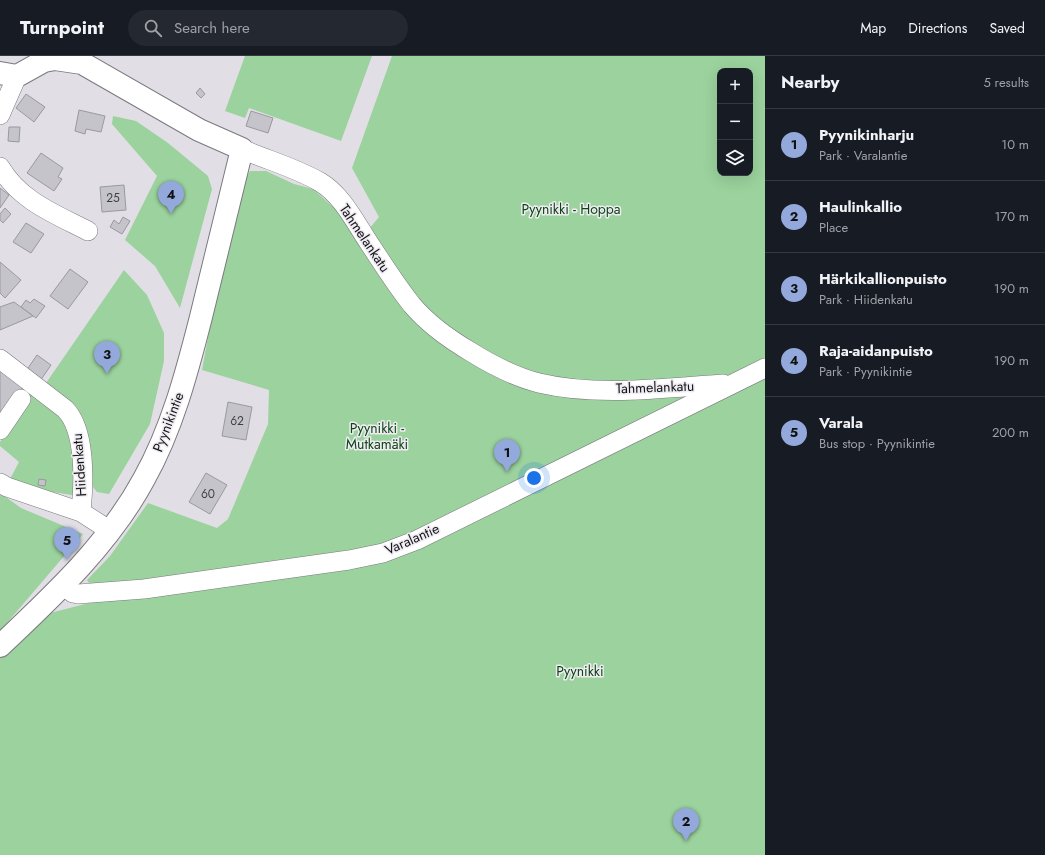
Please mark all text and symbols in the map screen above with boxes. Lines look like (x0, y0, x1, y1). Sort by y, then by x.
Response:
search box (128, 10, 408, 46)
text: Turnpoint (20, 14, 104, 41)
icon: search (142, 17, 164, 39)
text: Search here (174, 17, 250, 39)
text: Map (860, 18, 886, 38)
text: Directions (908, 18, 968, 38)
text: Saved (990, 18, 1025, 38)
map controls (717, 68, 753, 176)
button: + (717, 68, 753, 104)
text: Nearby (781, 70, 839, 94)
text: 5 results (983, 73, 1029, 92)
button: − (717, 104, 753, 140)
text: Pyynikinharju (819, 124, 914, 146)
text: 1 (791, 135, 797, 154)
text: 10 m (1001, 135, 1029, 154)
button: layers (717, 140, 753, 176)
text: Park · Varalantie (819, 146, 907, 165)
pin: 4 (158, 181, 184, 214)
house number: 25 (106, 189, 120, 207)
text: Haulinkallio (819, 196, 902, 218)
park label: Pyynikki - Hoppa (521, 199, 621, 219)
street label: Tahmelankatu (335, 200, 395, 276)
text: 2 (790, 207, 798, 226)
text: 170 m (994, 207, 1029, 226)
text: Place (819, 218, 848, 237)
text: Härkikallionpuisto (819, 268, 947, 290)
text: 3 (790, 279, 798, 298)
text: 190 m (994, 279, 1029, 298)
text: Park · Hiidenkatu (819, 290, 913, 309)
text: Raja-aidanpuisto (819, 340, 933, 362)
pin: 3 (94, 341, 120, 374)
text: 4 (789, 351, 799, 370)
text: 190 m (994, 351, 1029, 370)
text: Park · Pyynikintie (819, 362, 912, 381)
street label: Tahmelankatu (616, 376, 694, 398)
street label: Pyynikintie (147, 389, 189, 455)
house number: 62 (230, 412, 244, 430)
text: Varala (819, 412, 863, 434)
park label: Pyynikki - Mutkamäki (346, 418, 408, 454)
text: 5 (790, 423, 798, 442)
text: 200 m (992, 423, 1029, 442)
street label: Hiidenkatu (67, 433, 91, 497)
text: Bus stop · Pyynikintie (819, 434, 935, 453)
pin: 1 (494, 439, 520, 472)
your location (524, 468, 544, 488)
house number: 60 (201, 485, 215, 503)
street label: Varalantie (382, 518, 442, 560)
pin: 5 (54, 527, 80, 560)
park label: Pyynikki (556, 661, 604, 681)
pin: 2 (673, 808, 699, 841)

